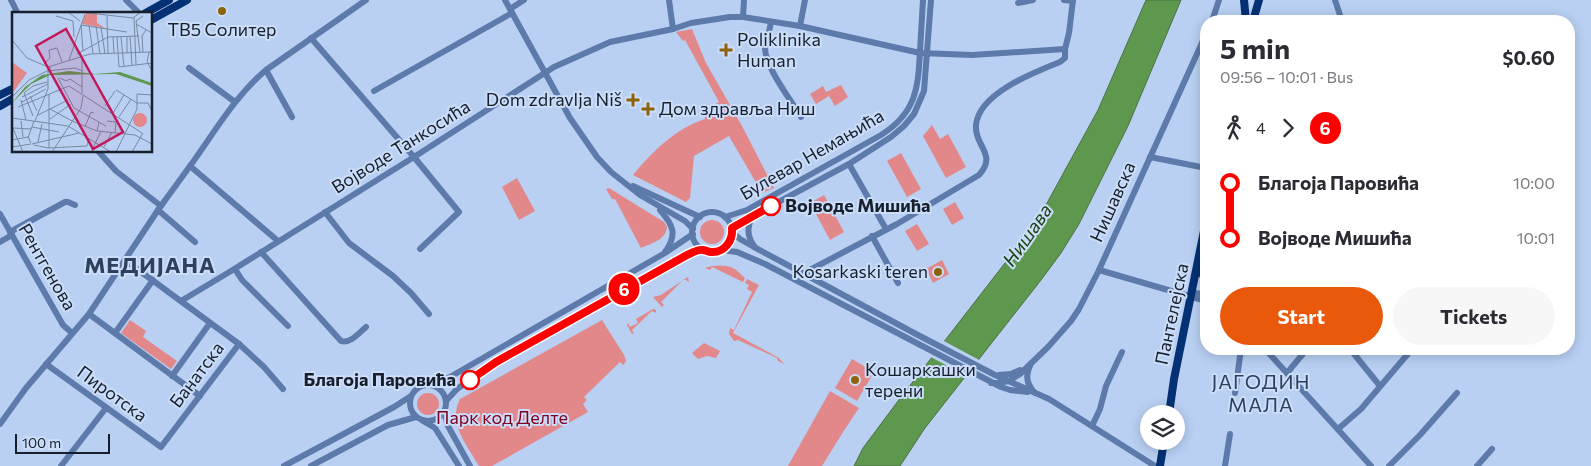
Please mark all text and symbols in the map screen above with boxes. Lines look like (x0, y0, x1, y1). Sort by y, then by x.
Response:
marker: ТВ5 Солитер (216, 5, 228, 17)
inset map (12, 12, 152, 152)
place label: ТВ5 Солитер (168, 18, 276, 40)
place label: Poliklinika Human (737, 28, 821, 71)
text: 5 min (1220, 31, 1290, 65)
marker: Poliklinika Human (719, 43, 733, 57)
text: $0.60 (1503, 46, 1555, 69)
text: 09:56 – 10:01 · Bus (1220, 67, 1353, 86)
place label: Dom zdravlja Niš (486, 88, 622, 110)
marker: Dom zdravlja Niš (626, 93, 640, 107)
street label: Војводе Танкосића (327, 95, 474, 198)
place label: Дом здравља Ниш (659, 97, 815, 119)
marker: Дом здравља Ниш (641, 102, 655, 116)
street label: Булевар Немањића (736, 104, 887, 204)
icon: walk (1220, 114, 1248, 142)
icon: forward (1274, 114, 1302, 142)
text: 6 (1320, 117, 1331, 139)
text: 4 (1256, 118, 1266, 137)
street label: Нишавска (1085, 158, 1140, 245)
text: Благоја Паровића (1258, 171, 1419, 194)
text: 10:00 (1513, 173, 1555, 192)
place label: Војводе Мишића (785, 194, 930, 216)
marker: Војводе Мишића (761, 196, 781, 216)
water label: Нишава (997, 199, 1056, 270)
street label: Рентгенова (14, 219, 81, 314)
text: Војводе Мишића (1258, 226, 1412, 249)
text: 10:01 (1517, 228, 1555, 247)
district label: МЕДИЈАНА (84, 251, 216, 278)
place label: Kosarkaski teren (793, 260, 928, 282)
street label: Пантелејска (1150, 261, 1193, 367)
marker: Kosarkaski teren (932, 266, 944, 278)
line badge: 6 (608, 273, 640, 305)
text: 6 (618, 278, 630, 300)
button: Start (1220, 287, 1383, 345)
button: Tickets (1393, 287, 1555, 345)
street label: Банатска (164, 337, 228, 412)
place label: Кошаркашки терени (865, 358, 976, 401)
street label: Пиротска (73, 360, 152, 426)
place label: Благоја Паровића (303, 368, 456, 390)
district label: ЈАГОДИН МАЛА (1211, 369, 1311, 416)
marker: Благоја Паровића (460, 370, 480, 390)
marker: Кошаркашки терени (849, 374, 861, 386)
map controls (1140, 405, 1185, 450)
button: layers (1140, 405, 1185, 450)
park label: Парк код Делте (436, 406, 568, 428)
scale bar (15, 431, 110, 454)
text: 100 m (22, 434, 61, 451)

